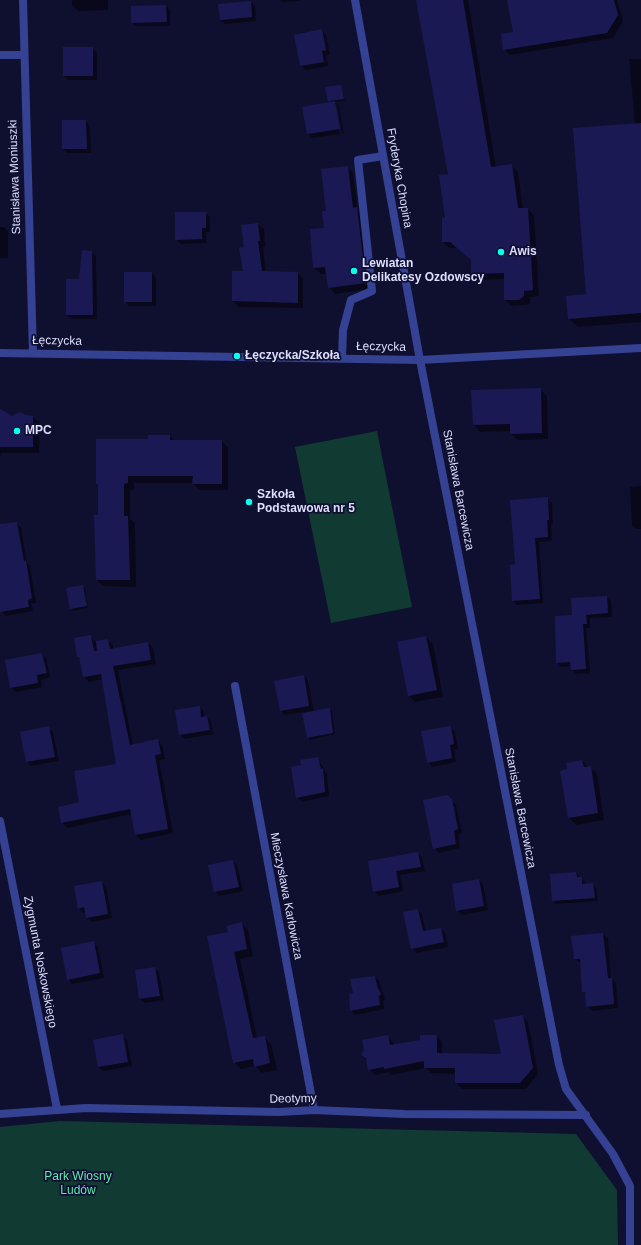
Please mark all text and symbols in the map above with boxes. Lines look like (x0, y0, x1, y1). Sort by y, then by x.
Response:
street label: Stanisława Moniuszki (6, 119, 24, 235)
street label: Fryderyka Chopina (383, 127, 415, 229)
place label: Awis (509, 245, 537, 259)
marker: Awis (496, 247, 506, 257)
place label: Lewiatan Delikatesy Ozdowscy (362, 257, 484, 285)
marker: Lewiatan Delikatesy Ozdowscy (349, 266, 359, 276)
street label: Łęczycka (32, 333, 82, 349)
street label: Łęczycka (356, 339, 406, 355)
place label: Łęczycka/Szkoła (245, 349, 340, 363)
marker: Łęczycka/Szkoła (232, 351, 242, 361)
place label: MPC (25, 424, 52, 438)
marker: MPC (12, 426, 22, 436)
street label: Stanisława Barcewicza (439, 428, 477, 552)
place label: Szkoła Podstawowa nr 5 (257, 488, 355, 516)
marker: Szkoła Podstawowa nr 5 (244, 497, 254, 507)
street label: Stanisława Barcewicza (501, 746, 539, 870)
street label: Mieczysława Karłowicza (267, 831, 305, 961)
street label: Zygmunta Noskowskiego (20, 895, 60, 1029)
street label: Deotymy (269, 1091, 317, 1107)
park label: Park Wiosny Ludów (44, 1170, 112, 1198)

